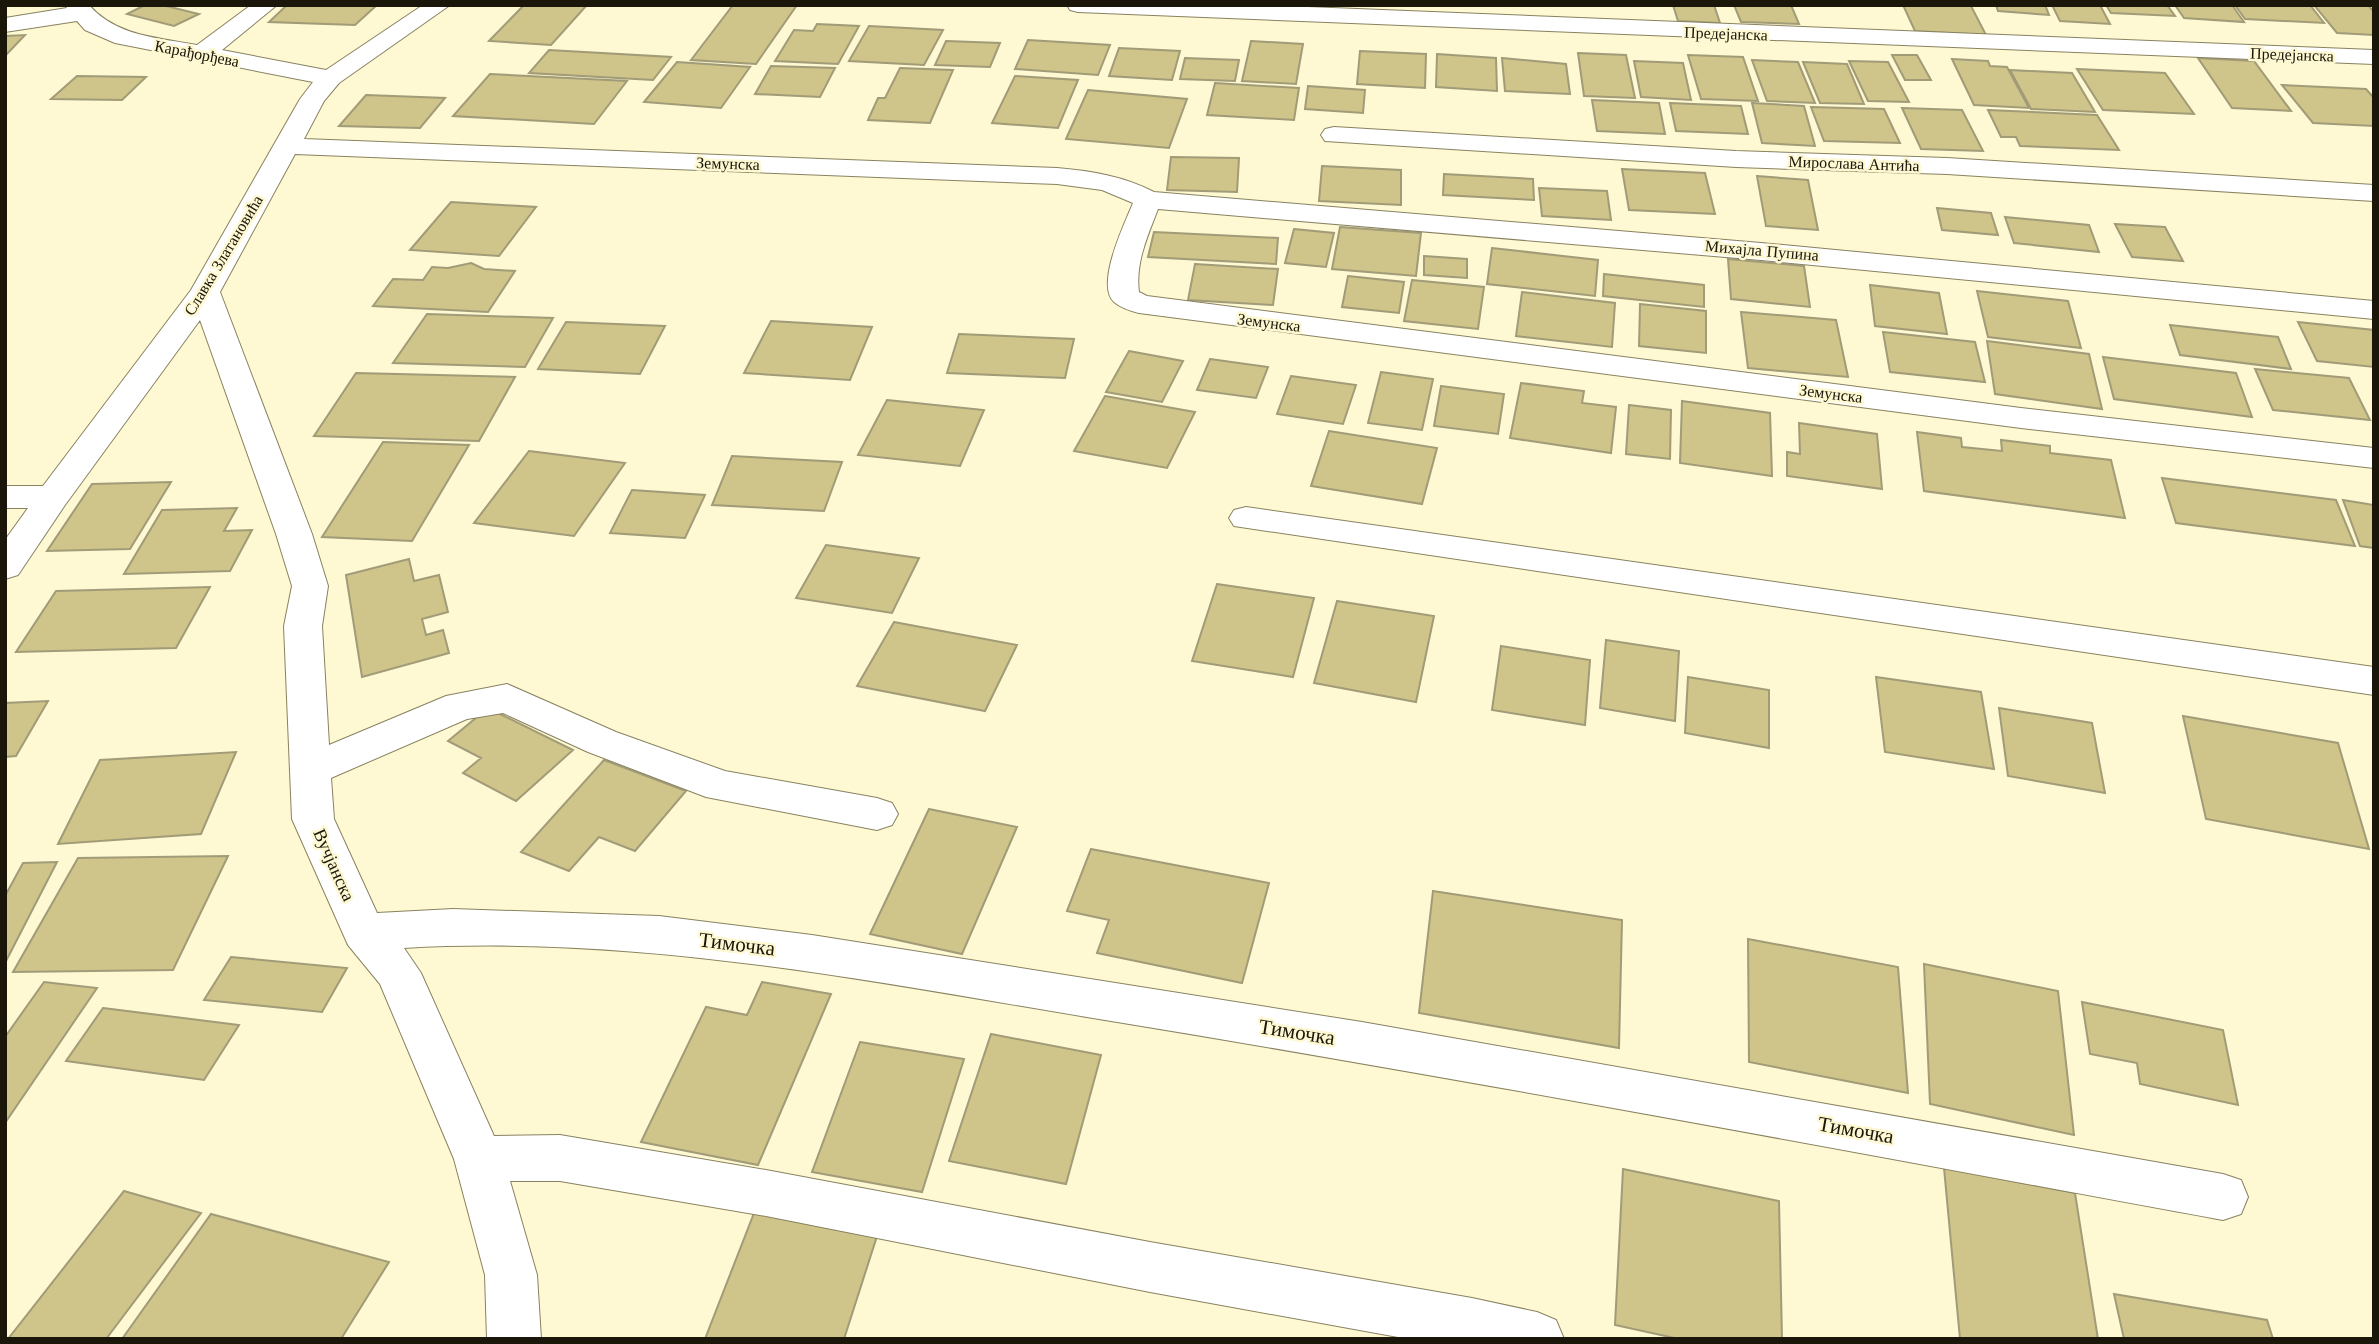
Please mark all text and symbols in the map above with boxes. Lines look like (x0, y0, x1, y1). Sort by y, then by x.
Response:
street label: Предејанска (1684, 22, 1768, 44)
street label: Карађорђева (153, 35, 241, 71)
street label: Предејанска (2250, 43, 2334, 65)
street label: Мирослава Антића (1788, 151, 1920, 175)
street label: Земунска (696, 152, 760, 174)
street label: Славка Златановића (179, 191, 267, 319)
street label: Михајла Пупина (1704, 235, 1820, 265)
street label: Земунска (1236, 308, 1302, 336)
street label: Земунска (1798, 379, 1864, 407)
street label: Вучјанска (308, 825, 360, 905)
street label: Тимочка (697, 926, 777, 962)
street label: Тимочка (1257, 1013, 1338, 1051)
street label: Тимочка (1816, 1111, 1897, 1150)

